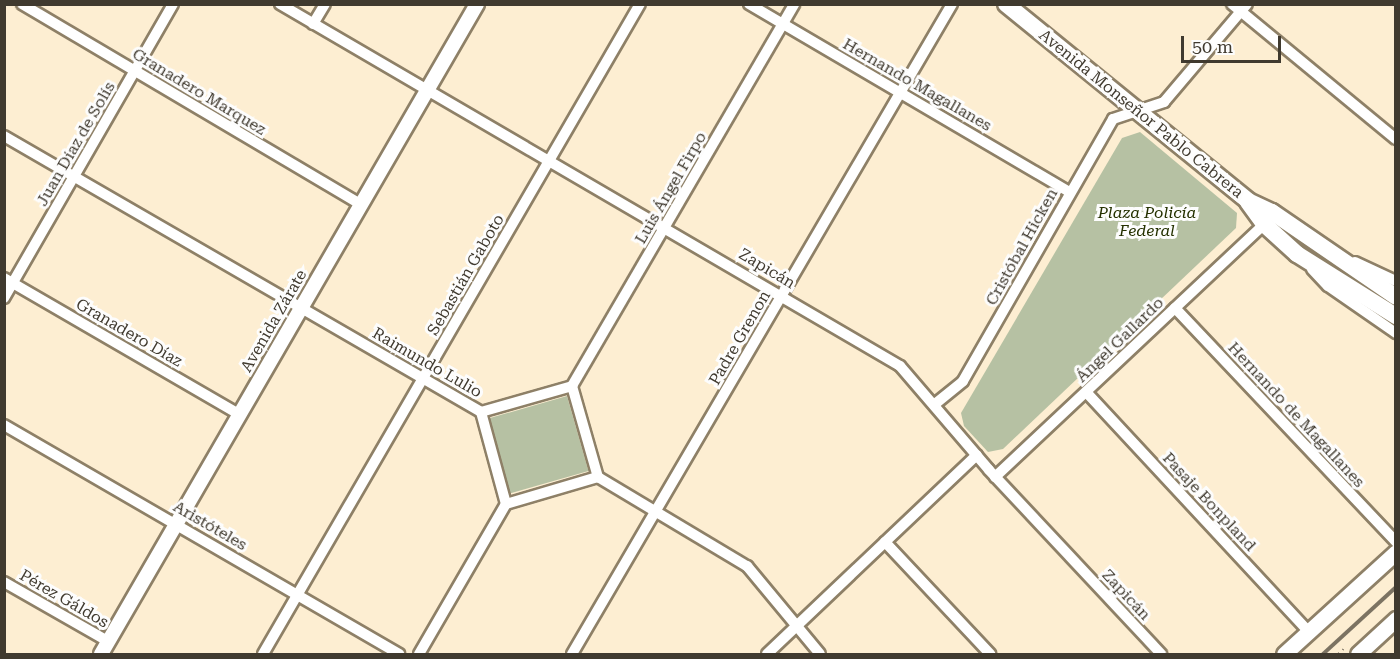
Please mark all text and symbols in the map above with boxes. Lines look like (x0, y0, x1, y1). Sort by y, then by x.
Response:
scale bar (1184, 24, 1284, 62)
street label: Avenida Monseñor Pablo Cabrera (1035, 25, 1247, 203)
street label: Hernando Magallanes (839, 35, 995, 135)
text: 50 m (1192, 36, 1233, 57)
street label: Granadero Marquez (129, 45, 269, 139)
street label: Juan Díaz de Solís (33, 78, 119, 210)
street label: Luis Ángel Firpo (631, 129, 711, 247)
street label: Cristóbal Hicken (982, 185, 1062, 309)
park label: Plaza Policía Federal (1098, 203, 1196, 241)
street label: Sebastián Gaboto (424, 211, 508, 339)
street label: Zapicán (735, 245, 799, 293)
street label: Avenida Zárate (237, 266, 311, 376)
street label: Padre Grenon (705, 287, 775, 389)
street label: Ángel Gallardo (1072, 293, 1168, 387)
street label: Granadero Díaz (72, 295, 186, 371)
street label: Raimundo Lulio (369, 324, 485, 402)
street label: Hernando de Magallanes (1224, 338, 1368, 492)
street label: Pasaje Bonpland (1158, 449, 1260, 555)
street label: Aristóteles (170, 497, 250, 555)
street label: Pérez Gáldos (16, 566, 112, 632)
street label: Zapicán (1098, 566, 1154, 624)

